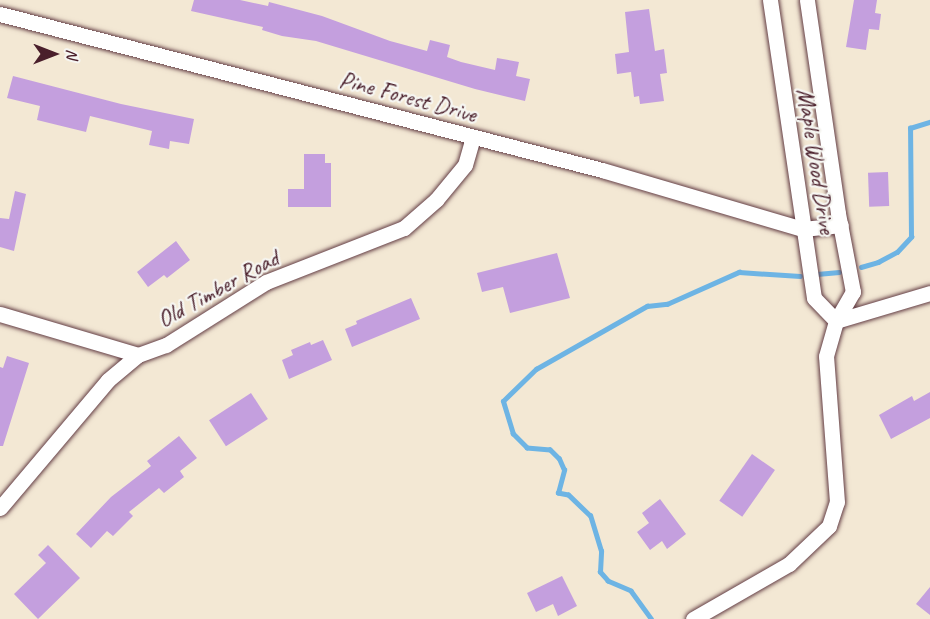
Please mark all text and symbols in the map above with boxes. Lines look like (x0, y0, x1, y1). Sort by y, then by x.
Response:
north arrow (24, 24, 84, 84)
text: N (62, 49, 82, 59)
street label: Pine Forest Drive (336, 65, 480, 129)
street label: Maple Wood Drive (790, 86, 842, 236)
street label: Old Timber Road (153, 244, 283, 334)

